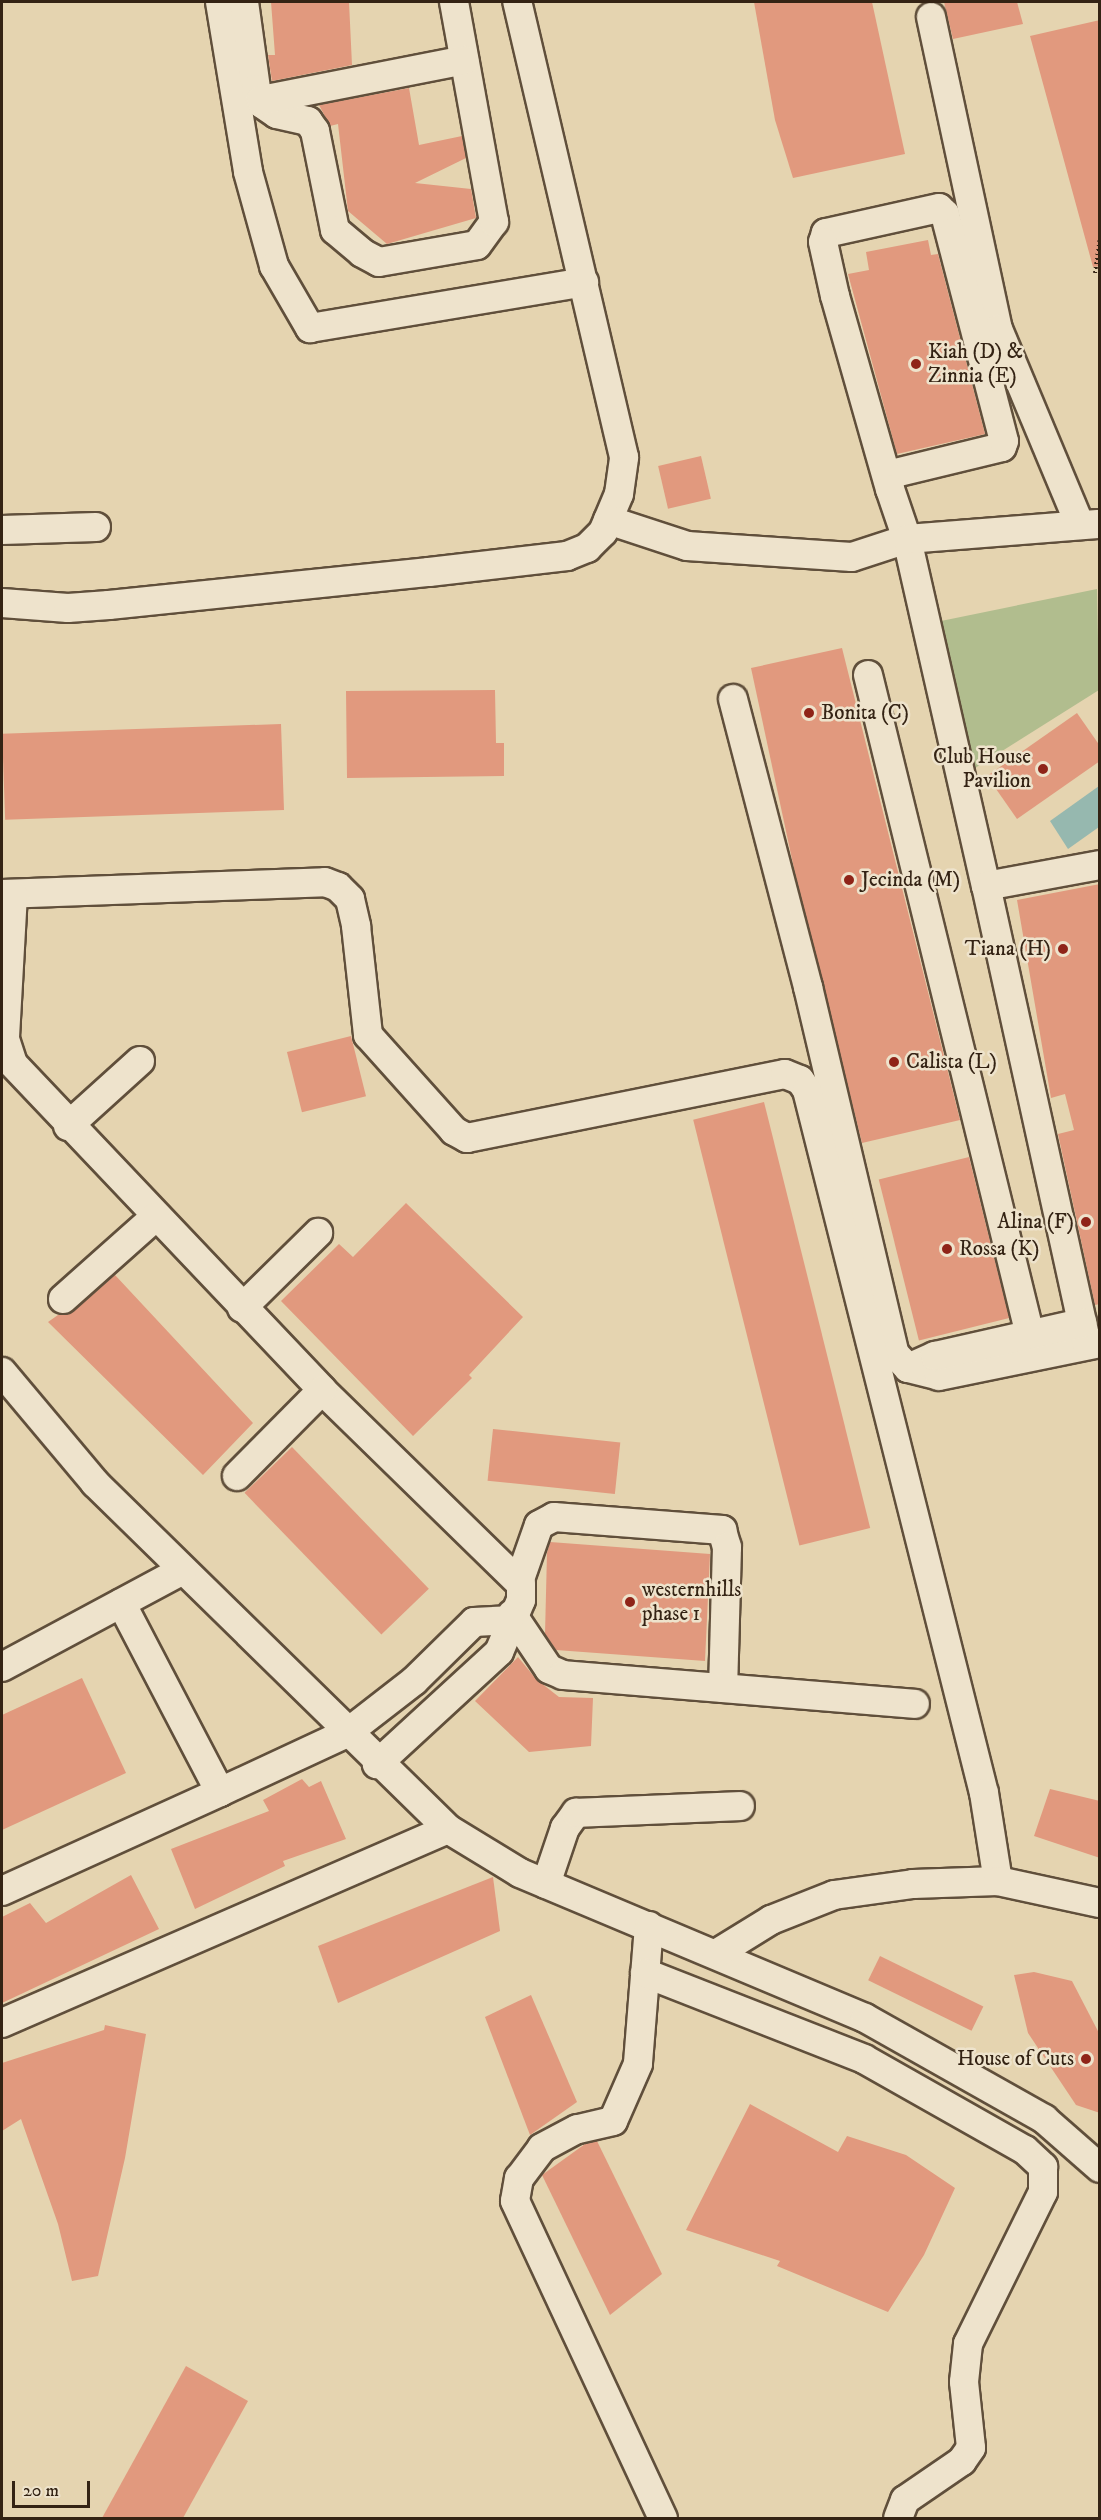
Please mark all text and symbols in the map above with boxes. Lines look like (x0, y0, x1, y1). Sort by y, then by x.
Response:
place label: Kiah (D) & Zinnia (E) (928, 339, 1023, 389)
marker: Kiah (D) & Zinnia (E) (909, 357, 923, 371)
place label: Bonita (C) (821, 700, 909, 726)
marker: Bonita (C) (802, 706, 816, 720)
place label: Club House Pavilion (933, 744, 1031, 794)
marker: Club House Pavilion (1036, 762, 1050, 776)
place label: Jecinda (M) (861, 867, 960, 893)
marker: Jecinda (M) (842, 873, 856, 887)
place label: Tiana (H) (965, 936, 1051, 962)
marker: Tiana (H) (1056, 942, 1070, 956)
place label: Calista (L) (906, 1049, 997, 1075)
marker: Calista (L) (887, 1055, 901, 1069)
place label: Alina (F) (997, 1209, 1074, 1235)
marker: Alina (F) (1079, 1215, 1093, 1229)
place label: Rossa (K) (959, 1236, 1039, 1262)
marker: Rossa (K) (940, 1242, 954, 1256)
place label: westernhills phase 1 (642, 1577, 741, 1627)
marker: westernhills phase 1 (623, 1595, 637, 1609)
place label: House of Cuts (957, 2046, 1074, 2072)
marker: House of Cuts (1079, 2052, 1093, 2066)
scale bar (15, 2469, 93, 2507)
text: 20 m (23, 2480, 59, 2502)

